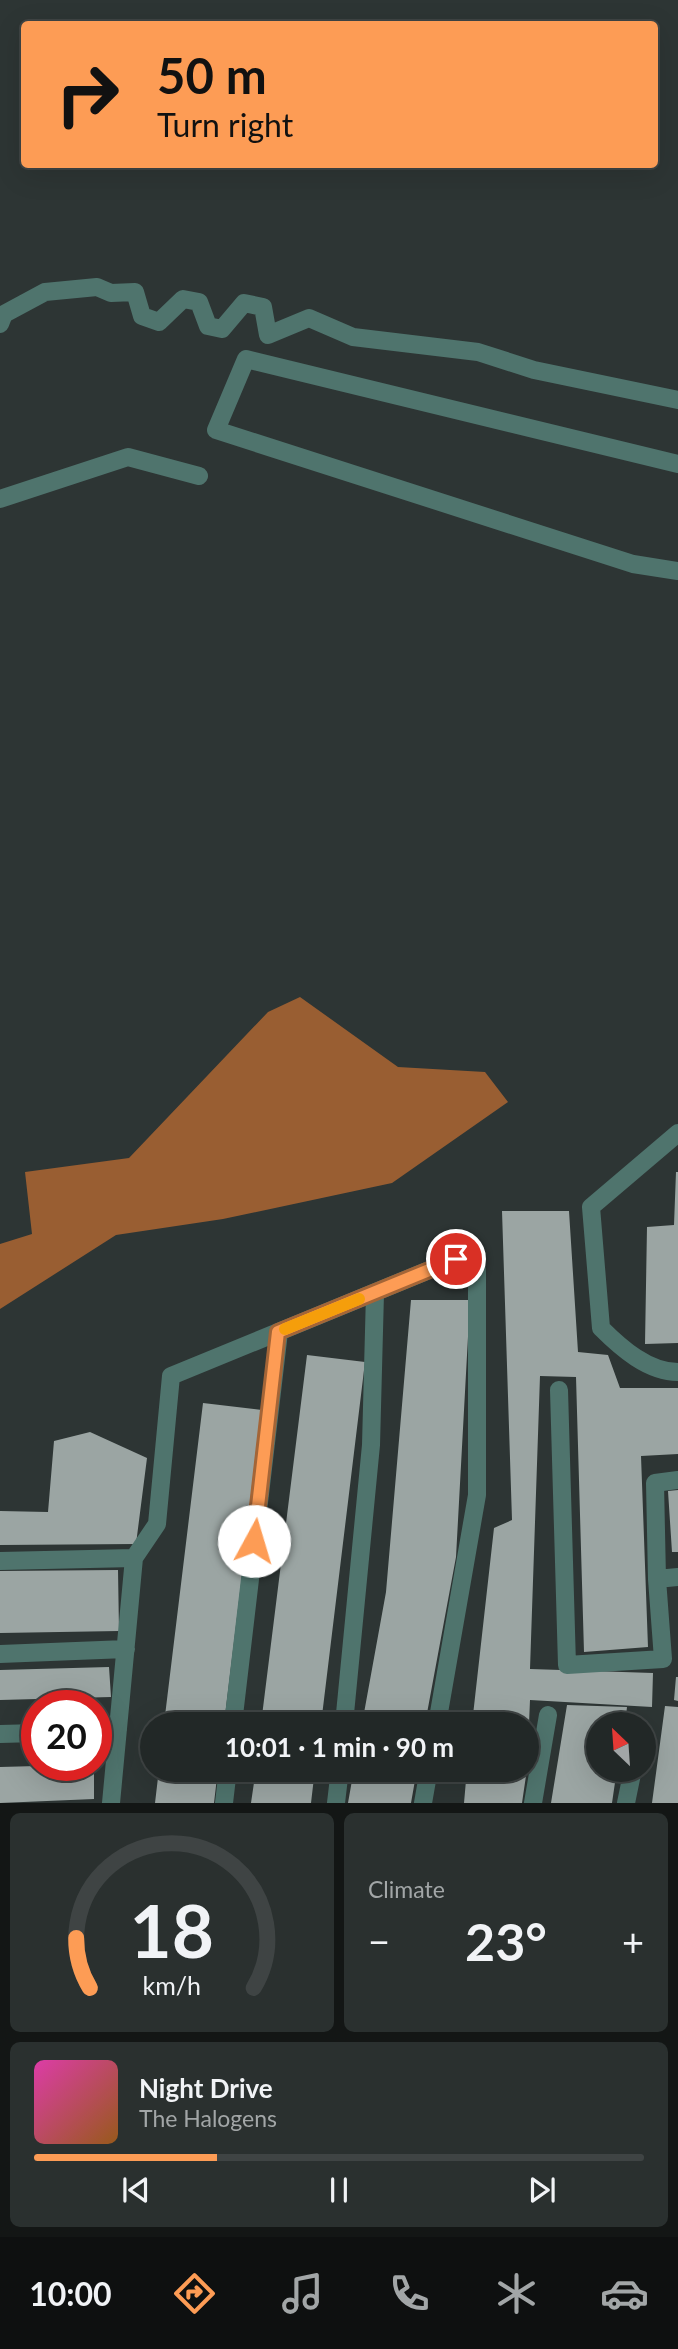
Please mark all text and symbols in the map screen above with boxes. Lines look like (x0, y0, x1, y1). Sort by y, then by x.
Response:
text: 50 m (157, 46, 267, 104)
icon: right (42, 49, 133, 140)
text: Turn right (157, 105, 293, 144)
pin (426, 1229, 486, 1289)
icon: arrive (437, 1240, 475, 1278)
position arrow (217, 1504, 291, 1578)
speed limit sign: 20 (21, 1690, 112, 1781)
north arrow (586, 1712, 656, 1782)
map controls (586, 1712, 656, 1782)
text: 10:01 · 1 min · 90 m (225, 1731, 454, 1763)
text: Climate (368, 1875, 445, 1903)
text: 18 (130, 1887, 214, 1975)
text: 23° (465, 1910, 547, 1972)
text: − (368, 1918, 390, 1964)
text: + (622, 1918, 644, 1964)
text: km/h (143, 1970, 201, 2000)
text: Night Drive (139, 2072, 273, 2104)
text: The Halogens (139, 2104, 277, 2132)
icon: previous (117, 2171, 155, 2209)
icon: pause (320, 2171, 358, 2209)
icon: next (523, 2171, 561, 2209)
icon: directions (170, 2269, 219, 2318)
icon: music (278, 2269, 327, 2318)
icon: phone (385, 2269, 434, 2318)
icon: climate (492, 2269, 541, 2318)
icon: car (600, 2269, 649, 2318)
text: 10:00 (29, 2274, 112, 2313)

